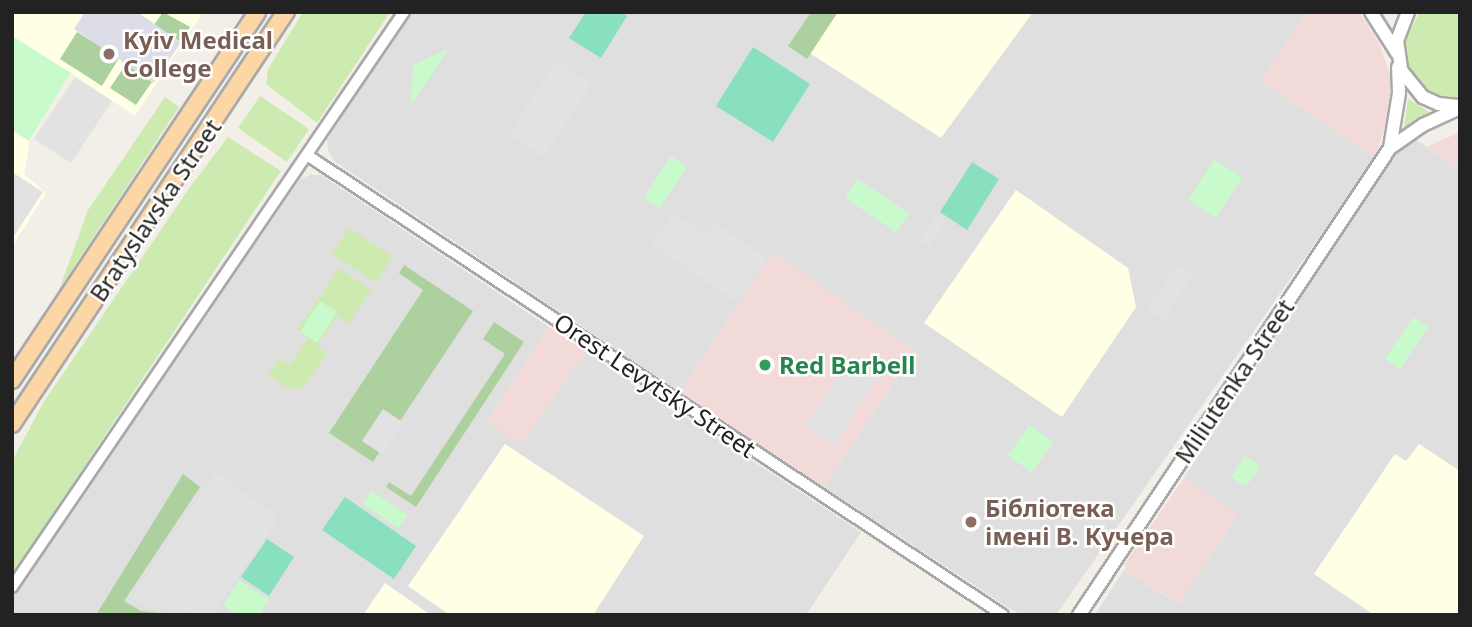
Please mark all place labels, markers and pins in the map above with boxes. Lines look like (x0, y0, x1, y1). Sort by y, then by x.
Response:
place label: Kyiv Medical College (123, 26, 273, 82)
marker: Kyiv Medical College (101, 46, 117, 62)
place label: Red Barbell (779, 351, 915, 379)
marker: Red Barbell (757, 357, 773, 373)
place label: Бібліотека імені В. Кучера (985, 494, 1174, 550)
marker: Бібліотека імені В. Кучера (963, 514, 979, 530)

